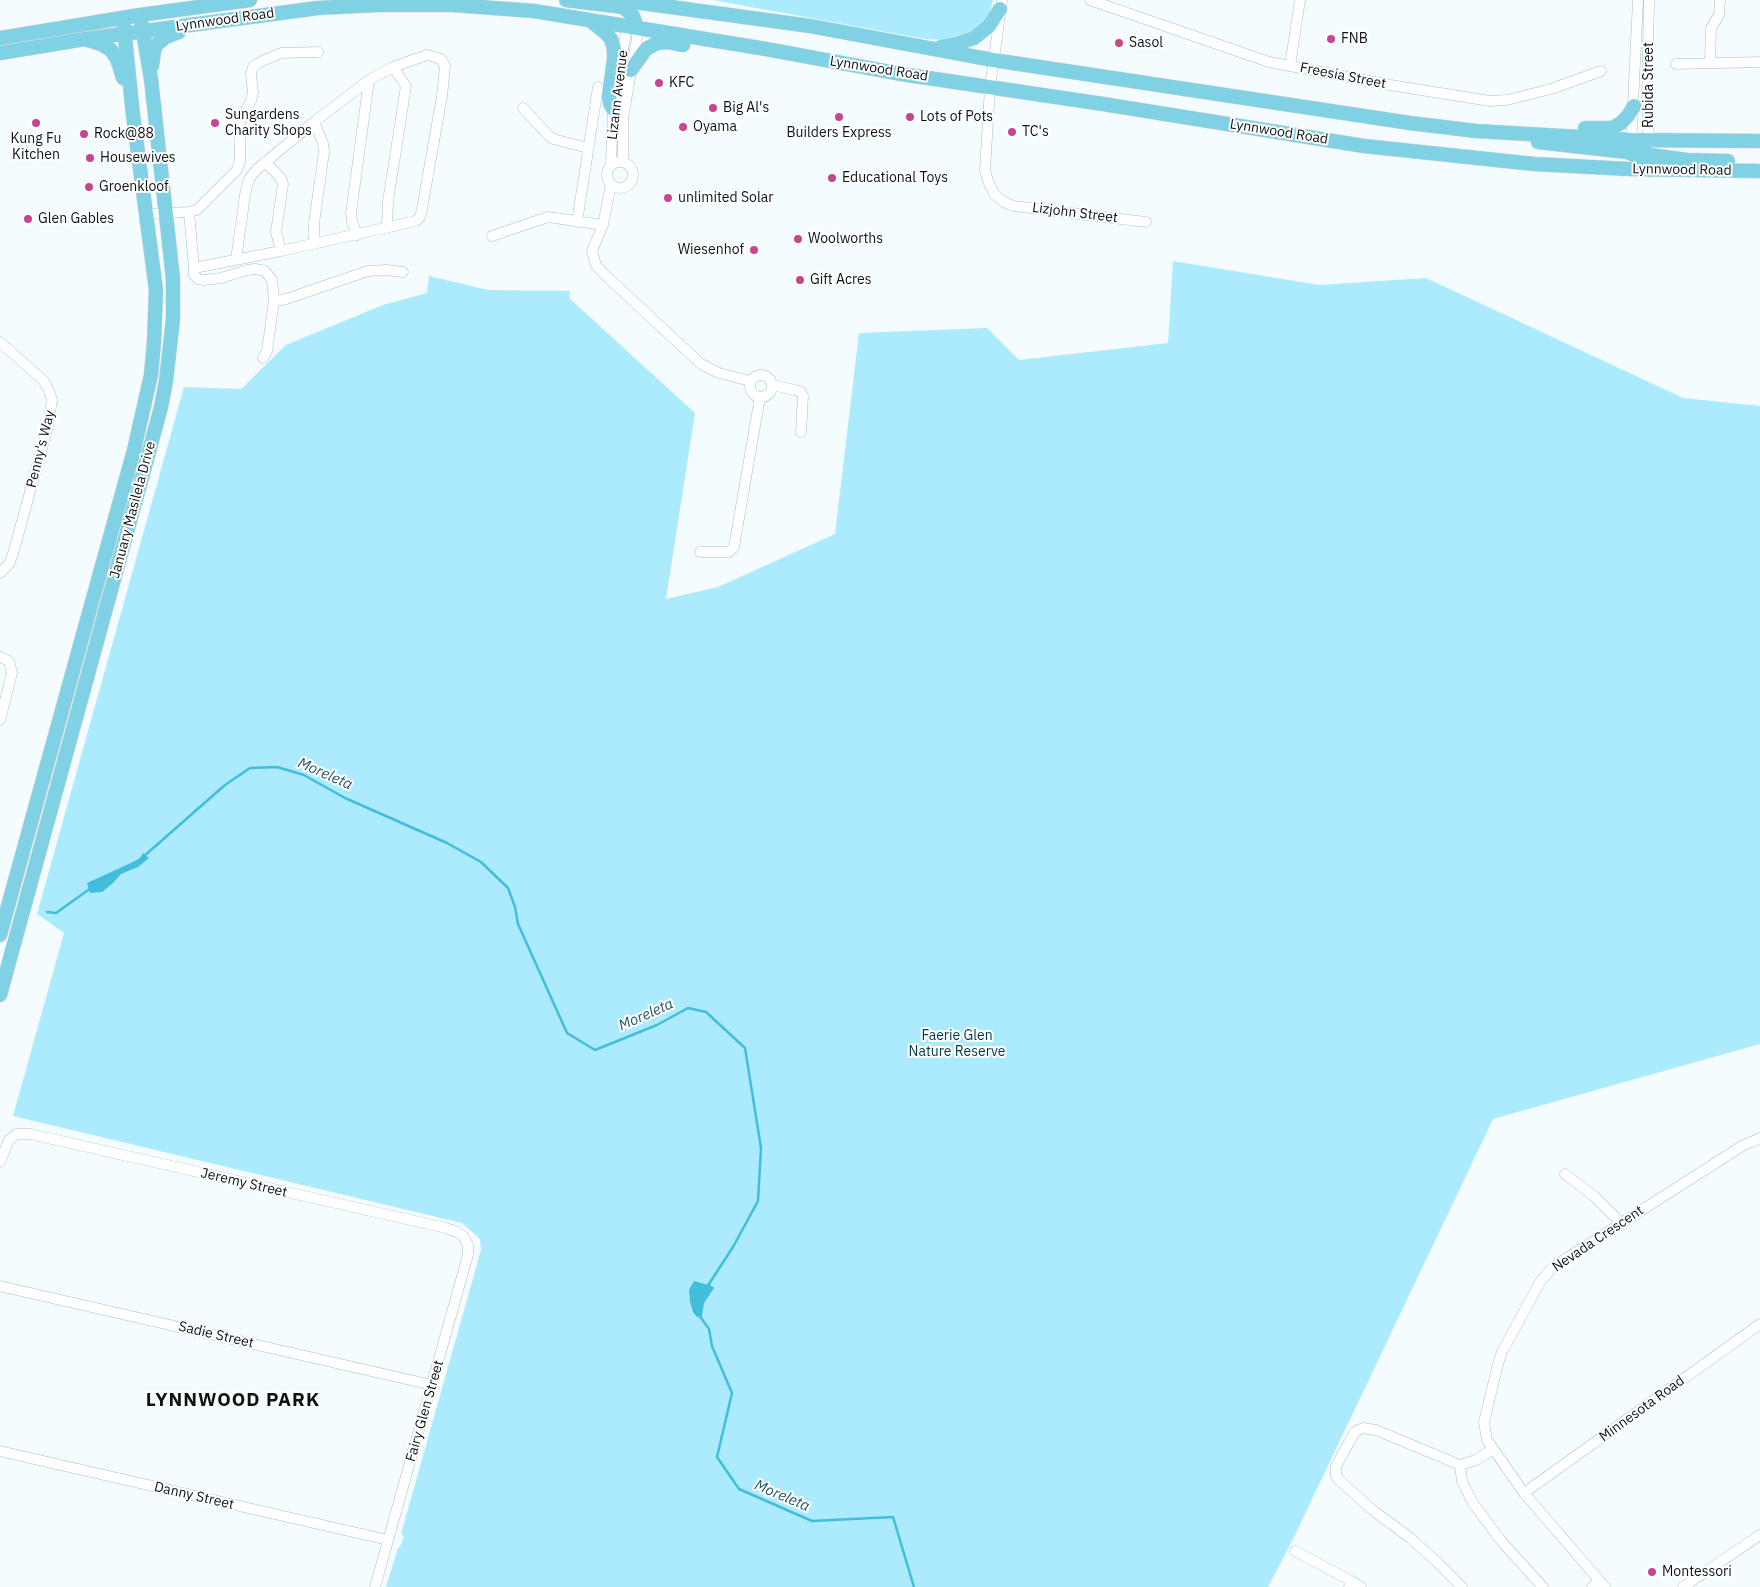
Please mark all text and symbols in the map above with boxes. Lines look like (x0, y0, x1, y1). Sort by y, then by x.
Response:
street label: Lynnwood Road (175, 5, 275, 35)
place label: FNB (1341, 31, 1368, 47)
marker: FNB (1325, 33, 1337, 45)
place label: Sasol (1129, 35, 1163, 51)
marker: Sasol (1113, 37, 1125, 49)
street label: Rubida Street (1641, 42, 1657, 128)
street label: Lizann Avenue (604, 49, 632, 141)
street label: Lynnwood Road (829, 53, 929, 85)
street label: Freesia Street (1298, 59, 1388, 93)
place label: KFC (669, 75, 694, 91)
marker: KFC (653, 77, 665, 89)
place label: Big Al's (723, 100, 769, 116)
marker: Big Al's (707, 102, 719, 114)
place label: Sungardens Charity Shops (225, 107, 312, 140)
place label: Lots of Pots (920, 109, 993, 125)
marker: Builders Express (833, 111, 845, 123)
marker: Lots of Pots (904, 111, 916, 123)
street label: Lynnwood Road (1229, 116, 1329, 148)
marker: Kung Fu Kitchen (30, 117, 42, 129)
marker: Sungardens Charity Shops (209, 117, 221, 129)
place label: Oyama (693, 119, 737, 135)
marker: Oyama (677, 121, 689, 133)
place label: TC's (1022, 124, 1049, 140)
place label: Builders Express (786, 125, 892, 141)
place label: Rock@88 (94, 126, 154, 142)
marker: TC's (1006, 126, 1018, 138)
marker: Rock@88 (78, 128, 90, 140)
place label: Kung Fu Kitchen (11, 131, 61, 164)
place label: Housewives (100, 150, 176, 166)
marker: Housewives (84, 152, 96, 164)
street label: Lynnwood Road (1632, 161, 1732, 179)
place label: Educational Toys (842, 170, 948, 186)
marker: Educational Toys (826, 172, 838, 184)
place label: Groenkloof (99, 179, 169, 195)
marker: Groenkloof (83, 181, 95, 193)
place label: unlimited Solar (678, 190, 773, 206)
marker: unlimited Solar (662, 192, 674, 204)
street label: Lizjohn Street (1031, 199, 1119, 227)
place label: Glen Gables (38, 211, 114, 227)
marker: Glen Gables (22, 213, 34, 225)
place label: Woolworths (808, 231, 883, 247)
marker: Woolworths (792, 233, 804, 245)
place label: Wiesenhof (678, 242, 744, 258)
marker: Wiesenhof (748, 244, 760, 256)
place label: Gift Acres (810, 272, 872, 288)
marker: Gift Acres (794, 274, 806, 286)
street label: Penny's Way (23, 409, 59, 489)
street label: January Masilela Drive (107, 440, 159, 580)
water label: Moreleta (295, 754, 355, 794)
water label: Moreleta (616, 995, 676, 1035)
park label: Faerie Glen Nature Reserve (909, 1028, 1005, 1060)
street label: Jeremy Street (199, 1165, 289, 1201)
street label: Nevada Crescent (1549, 1202, 1647, 1276)
street label: Sadie Street (177, 1318, 255, 1352)
street label: Fairy Glen Street (402, 1358, 448, 1464)
street label: Minnesota Road (1596, 1373, 1688, 1445)
district label: LYNNWOOD PARK (144, 1390, 322, 1412)
water label: Moreleta (752, 1476, 812, 1516)
street label: Danny Street (152, 1479, 236, 1513)
place label: Montessori (1662, 1564, 1732, 1580)
marker: Montessori (1646, 1566, 1658, 1578)

